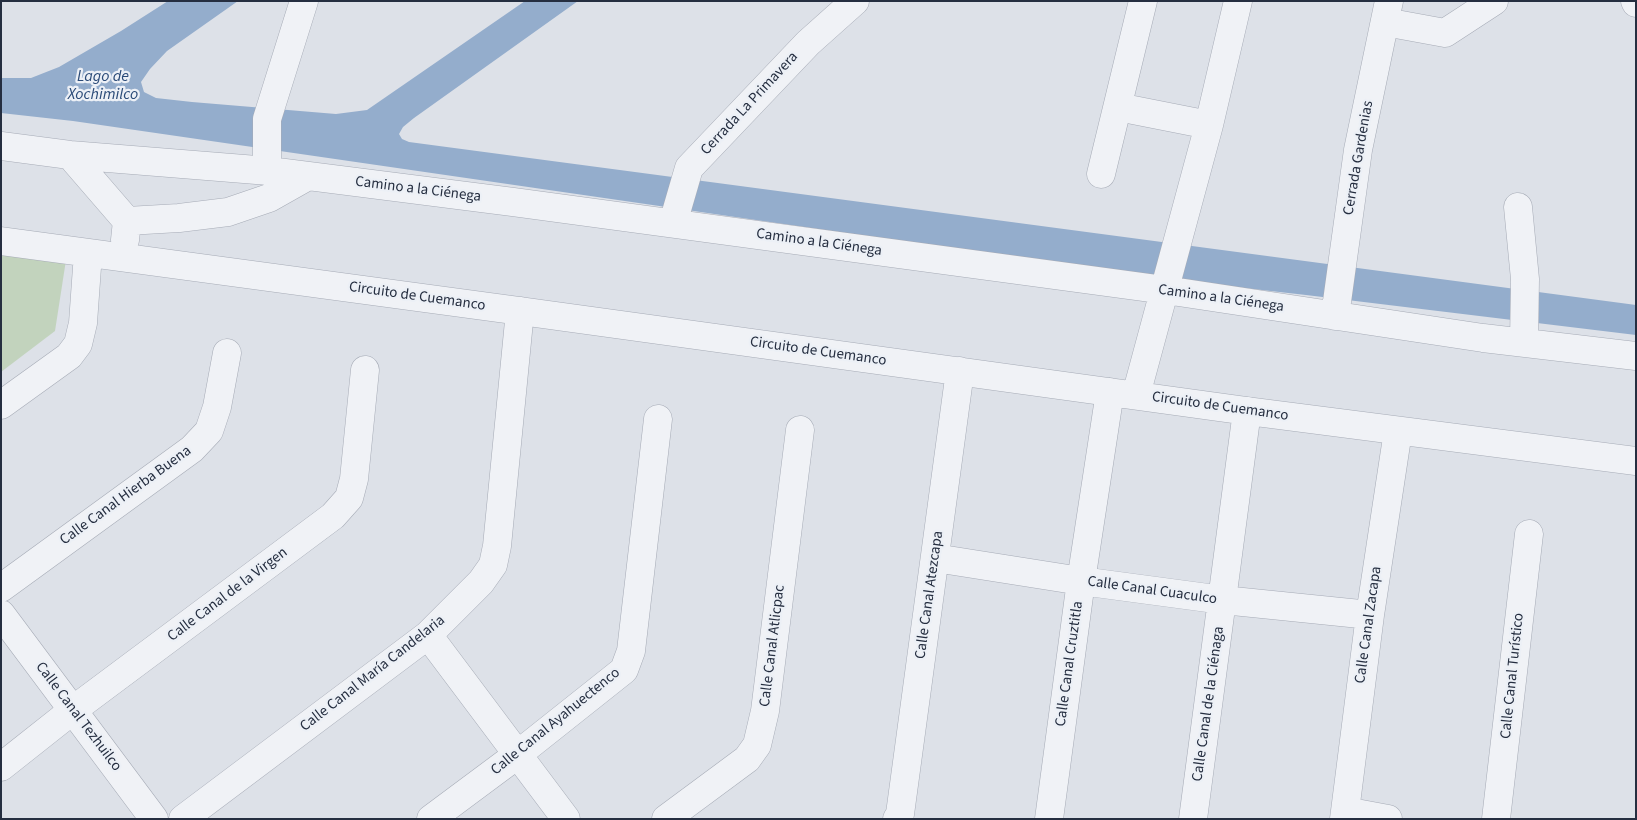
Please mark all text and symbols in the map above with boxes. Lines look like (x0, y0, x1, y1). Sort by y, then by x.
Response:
street label: Cerrada La Primavera (698, 49, 802, 159)
water label: Lago de Xochimilco (68, 67, 138, 105)
street label: Cerrada Gardenias (1340, 99, 1378, 217)
street label: Camino a la Ciénega (354, 173, 482, 207)
street label: Camino a la Ciénega (755, 225, 883, 261)
street label: Circuito de Cuemanco (348, 279, 486, 315)
street label: Camino a la Ciénega (1157, 281, 1285, 317)
street label: Circuito de Cuemanco (749, 334, 887, 370)
street label: Circuito de Cuemanco (1151, 389, 1289, 425)
street label: Calle Canal Hierba Buena (57, 442, 195, 550)
street label: Calle Canal Atezcapa (912, 530, 948, 660)
street label: Calle Canal de la Virgen (164, 544, 292, 646)
street label: Calle Canal Zacapa (1352, 565, 1386, 685)
street label: Calle Canal Cuaculco (1086, 573, 1218, 609)
street label: Calle Canal Atlicpac (757, 584, 789, 708)
street label: Calle Canal Cruztitla (1052, 600, 1088, 728)
street label: Calle Canal María Candelaria (297, 612, 449, 736)
street label: Calle Canal Turístico (1497, 612, 1529, 740)
street label: Calle Canal de la Ciénaga (1189, 625, 1229, 783)
street label: Calle Canal Tezhuilco (31, 659, 125, 775)
street label: Calle Canal Ayahuectenco (488, 664, 624, 780)

